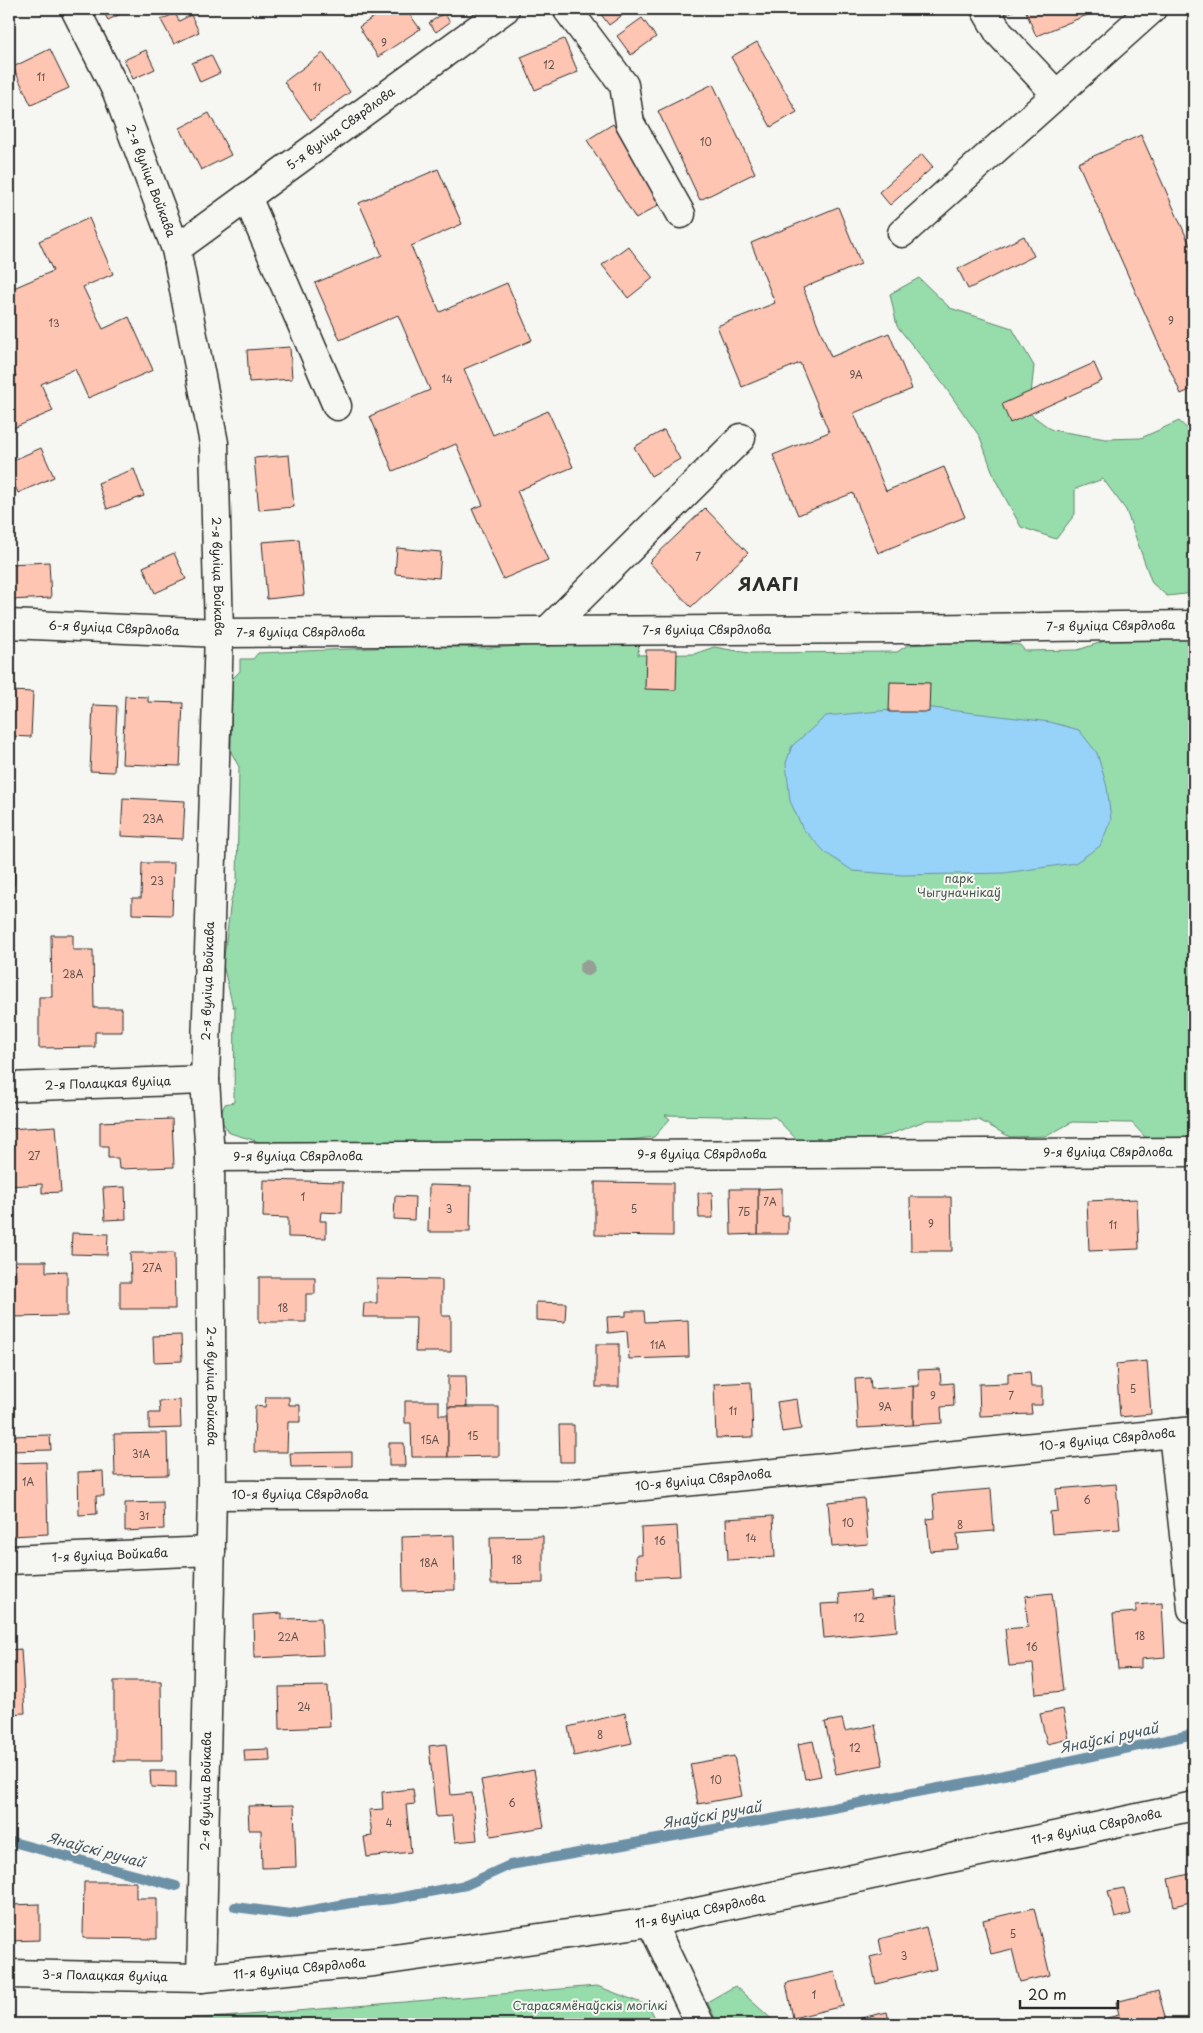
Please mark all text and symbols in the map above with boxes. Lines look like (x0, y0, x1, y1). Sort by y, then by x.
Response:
house number: 9 (381, 35, 387, 50)
house number: 12 (543, 57, 555, 72)
house number: 11 (37, 69, 45, 84)
house number: 11 (313, 79, 321, 94)
street label: 5-я вуліца Свярдлова (282, 82, 399, 174)
street label: 2-я вуліца Войкава (122, 122, 181, 240)
house number: 10 (700, 134, 712, 149)
house number: 9 (1168, 313, 1174, 328)
house number: 13 (48, 315, 60, 330)
house number: 9А (849, 367, 863, 382)
house number: 14 (441, 371, 453, 386)
street label: 2-я вуліца Войкава (208, 517, 229, 637)
house number: 7 (695, 549, 701, 564)
district label: ЯЛАГІ (737, 570, 800, 597)
street label: 7-я вуліца Свярдлова (1046, 615, 1176, 635)
street label: 6-я вуліца Свярдлова (48, 616, 180, 639)
street label: 7-я вуліца Свярдлова (642, 620, 772, 639)
street label: 7-я вуліца Свярдлова (236, 622, 366, 641)
house number: 23А (142, 811, 164, 826)
park label: парк Чыгуначнікаў (917, 869, 1001, 901)
house number: 23 (150, 873, 164, 888)
street label: 2-я вуліца Войкава (196, 921, 218, 1041)
house number: 28А (63, 966, 84, 981)
street label: 2-я Полацкая вуліца (45, 1071, 172, 1094)
street label: 9-я вуліца Свярдлова (1043, 1142, 1173, 1161)
street label: 9-я вуліца Свярдлова (637, 1144, 767, 1163)
street label: 9-я вуліца Свярдлова (233, 1146, 363, 1165)
house number: 27 (28, 1148, 41, 1163)
house number: 1 (301, 1189, 305, 1204)
house number: 7А (763, 1194, 777, 1209)
house number: 3 (446, 1201, 452, 1216)
house number: 5 (631, 1201, 637, 1216)
house number: 7Б (738, 1204, 751, 1219)
house number: 9 (928, 1216, 934, 1231)
house number: 11 (1109, 1217, 1117, 1232)
house number: 27А (142, 1260, 162, 1275)
house number: 18 (278, 1300, 288, 1315)
street label: 2-я вуліца Войкава (203, 1326, 222, 1446)
house number: 11А (650, 1337, 666, 1352)
house number: 5 (1130, 1381, 1136, 1396)
house number: 9 (930, 1388, 936, 1403)
house number: 7 (1008, 1388, 1014, 1403)
house number: 9А (878, 1399, 892, 1414)
house number: 11 (729, 1403, 737, 1418)
street label: 10-я вуліца Свярдлова (1038, 1423, 1177, 1454)
house number: 15 (468, 1428, 478, 1443)
house number: 15А (421, 1432, 440, 1447)
house number: 31А (132, 1446, 150, 1461)
street label: 10-я вуліца Свярдлова (634, 1463, 773, 1495)
house number: 1А (22, 1474, 34, 1489)
street label: 10-я вуліца Свярдлова (232, 1485, 369, 1503)
house number: 6 (1083, 1492, 1091, 1507)
house number: 31 (139, 1508, 149, 1523)
house number: 10 (842, 1515, 854, 1530)
house number: 8 (957, 1517, 963, 1532)
house number: 14 (745, 1530, 757, 1545)
house number: 16 (654, 1533, 666, 1548)
street label: 1-я вуліца Войкава (51, 1543, 169, 1566)
house number: 18 (512, 1552, 522, 1567)
house number: 18А (420, 1555, 439, 1570)
house number: 12 (853, 1610, 865, 1625)
house number: 18 (1135, 1628, 1145, 1643)
house number: 22А (277, 1629, 299, 1644)
house number: 16 (1026, 1639, 1038, 1654)
house number: 24 (297, 1699, 311, 1714)
water label: Янаўскі ручай (1058, 1717, 1162, 1758)
house number: 8 (597, 1727, 603, 1742)
street label: 2-я вуліца Войкава (195, 1731, 215, 1851)
house number: 12 (849, 1740, 861, 1755)
house number: 10 (710, 1772, 722, 1787)
house number: 6 (508, 1795, 516, 1810)
water label: Янаўскі ручай (661, 1795, 765, 1834)
street label: 11-я вуліца Свярдлова (1029, 1803, 1163, 1849)
house number: 4 (386, 1815, 393, 1830)
water label: Янаўскі ручай (45, 1826, 149, 1873)
street label: 11-я вуліца Свярдлова (634, 1888, 767, 1932)
house number: 5 (1010, 1926, 1016, 1941)
house number: 3 (901, 1948, 907, 1963)
street label: 11-я вуліца Свярдлова (233, 1953, 367, 1983)
street label: 3-я Полацкая вуліца (42, 1965, 169, 1985)
scale bar (1020, 1978, 1118, 2010)
text: 20 m (1028, 1982, 1067, 2005)
house number: 1 (812, 1987, 816, 2002)
park label: Старасямёнаўскія могілкі (512, 1996, 668, 2014)

